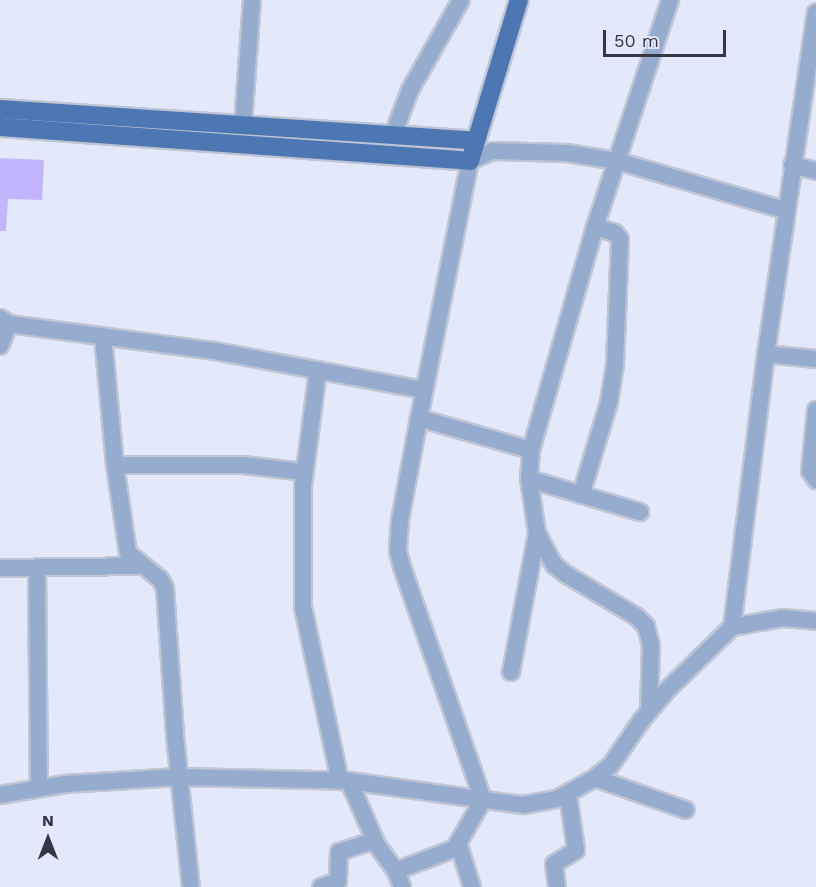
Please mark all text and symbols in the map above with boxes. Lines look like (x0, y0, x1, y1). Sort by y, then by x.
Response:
scale bar (606, 18, 729, 56)
text: 50 m (614, 30, 659, 51)
north arrow (18, 809, 78, 869)
text: N (42, 811, 54, 830)

